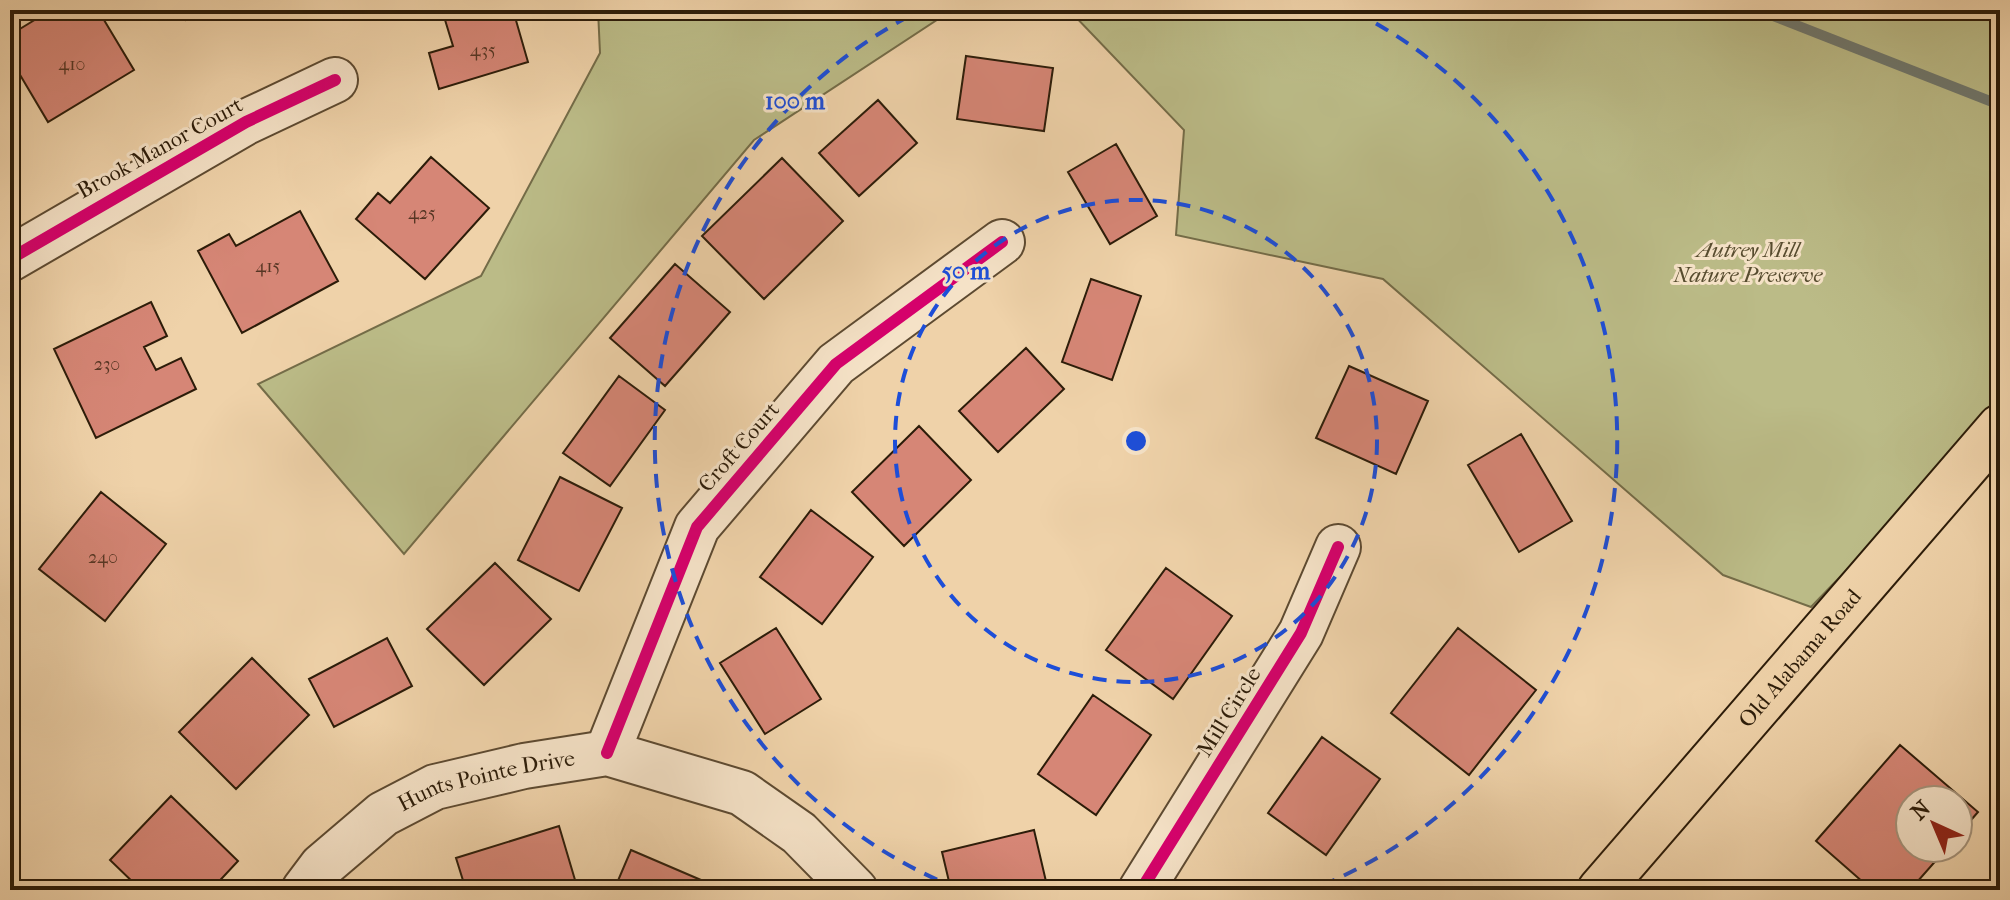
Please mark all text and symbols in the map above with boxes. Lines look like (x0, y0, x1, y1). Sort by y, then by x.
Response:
house number: 435 (470, 40, 496, 61)
house number: 410 (59, 54, 85, 75)
text: 100 m (765, 87, 826, 115)
street label: Brook Manor Court (73, 92, 247, 204)
house number: 425 (408, 203, 436, 224)
park label: Autrey Mill Nature Preserve (1673, 237, 1824, 288)
house number: 415 (256, 256, 281, 277)
text: 50 m (942, 257, 991, 285)
house number: 230 (94, 354, 120, 375)
street label: Croft Court (693, 397, 785, 497)
centre of rings (1122, 427, 1150, 455)
house number: 240 (88, 547, 118, 568)
street label: Old Alabama Road (1733, 583, 1868, 733)
street label: Mill Circle (1191, 662, 1267, 761)
street label: Hunts Pointe Drive (393, 745, 577, 817)
north arrow (1894, 784, 1974, 864)
text: N (1906, 795, 1936, 825)

